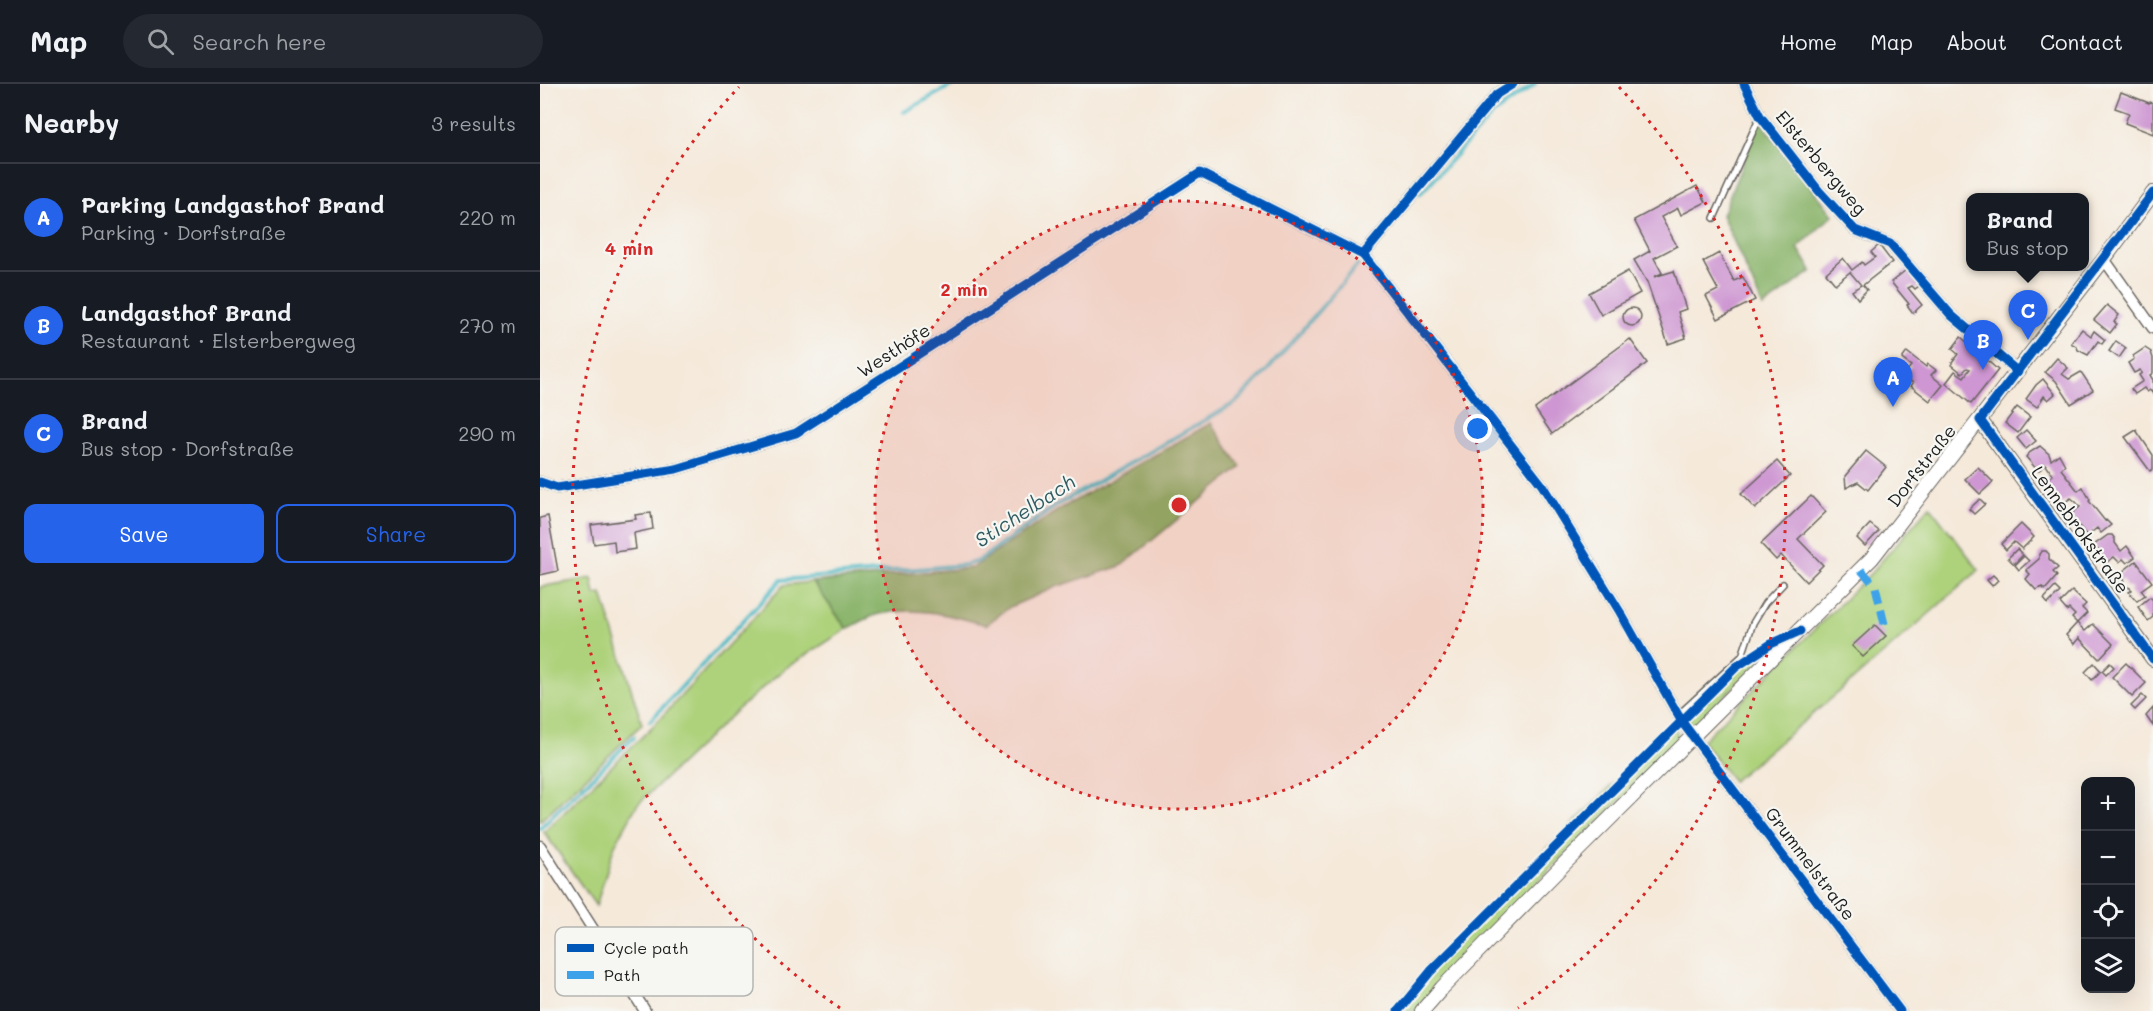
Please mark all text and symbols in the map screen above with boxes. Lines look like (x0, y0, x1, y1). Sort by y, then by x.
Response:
search box (123, 14, 543, 68)
text: Map (30, 23, 87, 59)
icon: search (144, 25, 177, 58)
text: Search here (192, 27, 326, 56)
text: Home (1780, 28, 1837, 55)
text: Map (1870, 28, 1913, 55)
text: About (1946, 28, 2007, 55)
text: Contact (2040, 28, 2123, 55)
street label: Elsterbergweg (1771, 105, 1873, 220)
text: Nearby (24, 106, 119, 140)
text: 3 results (431, 110, 516, 136)
text: Parking Landgasthof Brand (81, 190, 384, 219)
popup (1966, 193, 2089, 271)
text: A (37, 204, 50, 230)
text: 220 m (459, 204, 516, 230)
text: Brand (1986, 205, 2053, 234)
text: Parking · Dorfstraße (81, 219, 286, 245)
text: Bus stop (1986, 234, 2069, 260)
text: 4 min (605, 236, 653, 260)
text: 2 min (940, 277, 988, 301)
pin: C (2008, 290, 2048, 340)
text: Landgasthof Brand (81, 298, 291, 327)
text: B (37, 312, 50, 338)
text: 270 m (459, 312, 516, 338)
street label: Westhöfe (852, 318, 935, 383)
pin: B (1964, 320, 2002, 370)
text: Restaurant · Elsterbergweg (81, 327, 356, 353)
pin: A (1874, 358, 1912, 407)
text: Brand (81, 406, 147, 435)
your location (1463, 414, 1492, 443)
street label: Dorfstraße (1881, 419, 1961, 512)
text: C (36, 420, 51, 446)
text: 290 m (458, 420, 516, 446)
text: Bus stop · Dorfstraße (81, 435, 294, 461)
street label: Lennebrokstraße (2026, 461, 2135, 598)
water label: Stichelbach (969, 468, 1080, 552)
centre of rings (1169, 495, 1189, 515)
button: Save (24, 504, 264, 563)
button: Share (276, 504, 516, 563)
map controls (2081, 777, 2135, 993)
button: + (2081, 777, 2135, 831)
street label: Grummelstraße (1760, 802, 1861, 925)
button: − (2081, 831, 2135, 885)
button: locate (2081, 885, 2135, 939)
legend (555, 927, 753, 996)
text: Cycle path (604, 937, 688, 958)
button: layers (2081, 939, 2135, 993)
text: Path (604, 964, 640, 985)

